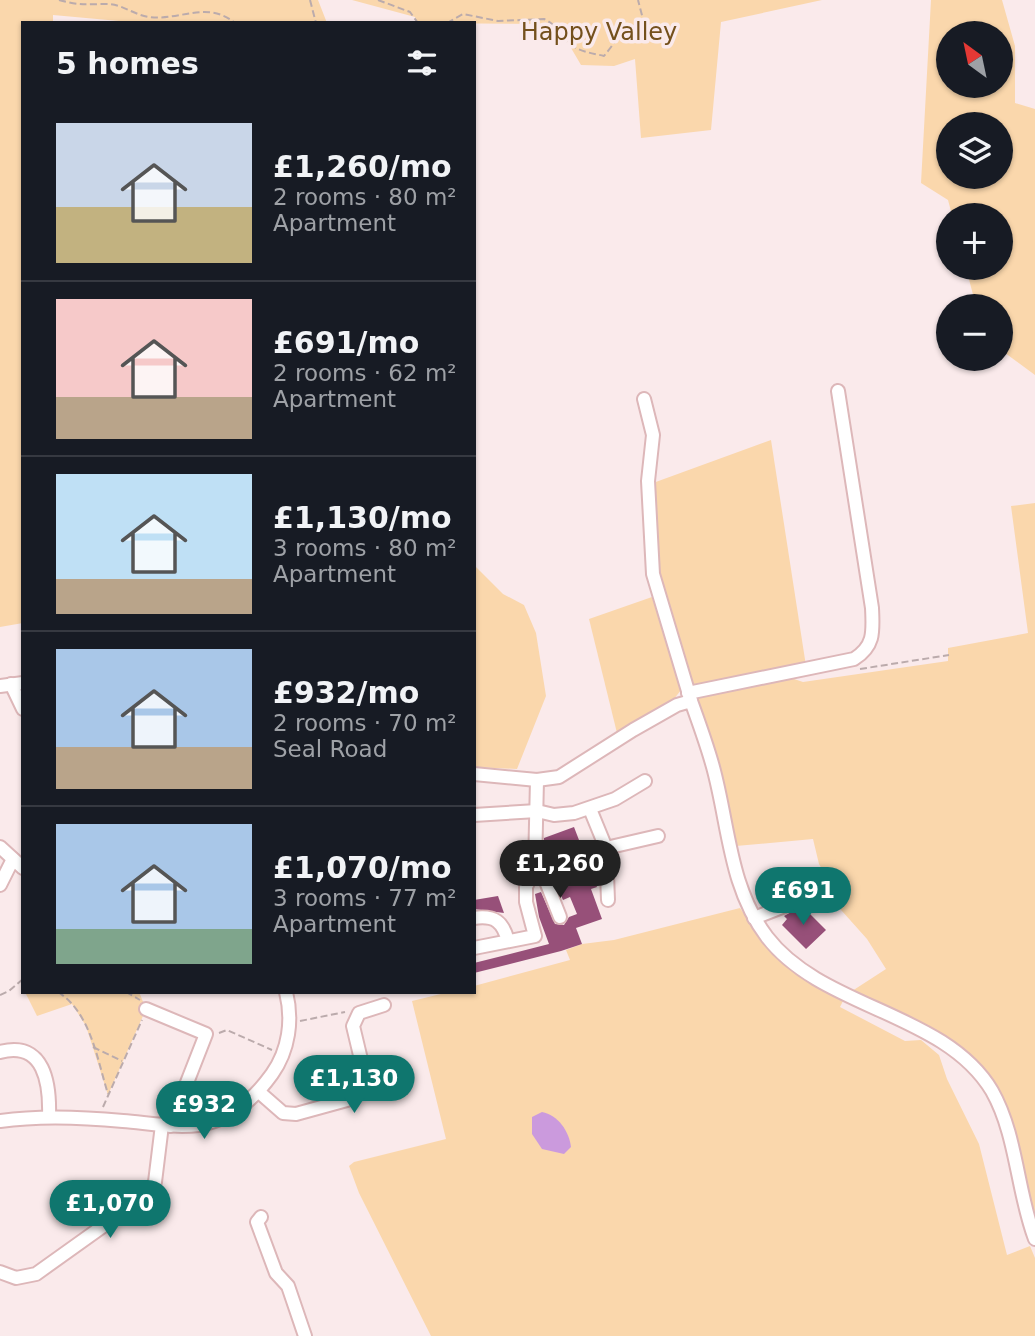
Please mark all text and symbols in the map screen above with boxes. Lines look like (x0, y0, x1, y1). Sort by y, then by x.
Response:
park label: Happy Valley (521, 18, 677, 46)
north arrow (936, 21, 1013, 98)
map controls (936, 21, 1013, 371)
icon: filters (403, 44, 441, 82)
text: 5 homes (56, 46, 199, 81)
button: layers (936, 112, 1013, 189)
text: £1,260/mo (273, 149, 452, 184)
icon: home (112, 151, 196, 235)
text: 2 rooms · 80 m² (273, 184, 457, 210)
button: + (936, 203, 1013, 280)
text: Apartment (273, 210, 396, 236)
button: − (936, 294, 1013, 371)
text: £691/mo (273, 325, 419, 360)
icon: home (112, 327, 196, 411)
text: 2 rooms · 62 m² (273, 360, 457, 386)
text: Apartment (273, 386, 396, 412)
text: £1,130/mo (273, 500, 452, 535)
icon: home (112, 502, 196, 586)
text: 3 rooms · 80 m² (273, 535, 457, 561)
text: Apartment (273, 561, 396, 587)
text: £932/mo (273, 675, 419, 710)
icon: home (112, 677, 196, 761)
text: 2 rooms · 70 m² (273, 710, 457, 736)
text: Seal Road (273, 736, 387, 762)
pin: £1,260 (503, 841, 617, 900)
text: £1,070/mo (273, 850, 452, 885)
text: £1,260 (516, 850, 604, 876)
icon: home (112, 852, 196, 936)
pin: £691 (762, 867, 844, 927)
text: £691 (771, 877, 835, 903)
text: 3 rooms · 77 m² (273, 885, 457, 911)
text: Apartment (273, 911, 396, 937)
pin: £1,130 (297, 1056, 411, 1115)
text: £1,130 (310, 1065, 398, 1091)
pin: £932 (163, 1082, 245, 1141)
text: £932 (172, 1091, 236, 1117)
pin: £1,070 (53, 1180, 167, 1240)
text: £1,070 (66, 1190, 154, 1216)

